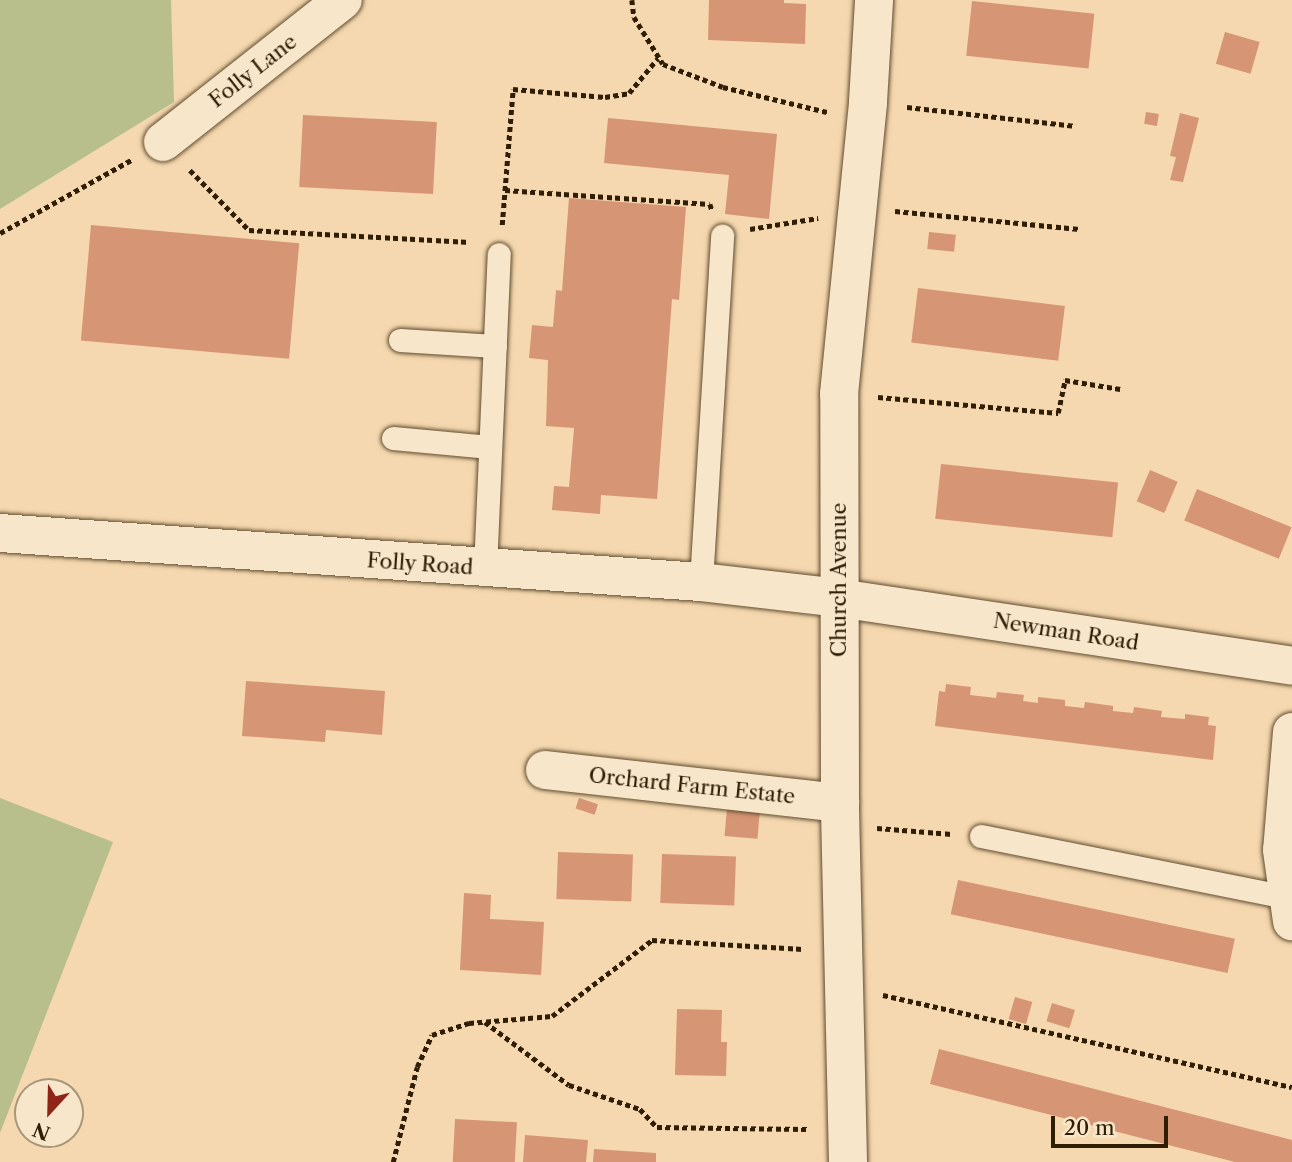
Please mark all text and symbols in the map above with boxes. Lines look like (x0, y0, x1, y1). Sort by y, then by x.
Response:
street label: Folly Lane (204, 29, 302, 113)
street label: Church Avenue (826, 502, 852, 658)
street label: Folly Road (366, 548, 474, 580)
street label: Newman Road (991, 608, 1141, 656)
street label: Orchard Farm Estate (588, 763, 796, 809)
north arrow (14, 1078, 84, 1148)
scale bar (1054, 1102, 1171, 1146)
text: 20 m (1064, 1115, 1115, 1140)
text: N (30, 1117, 54, 1145)

